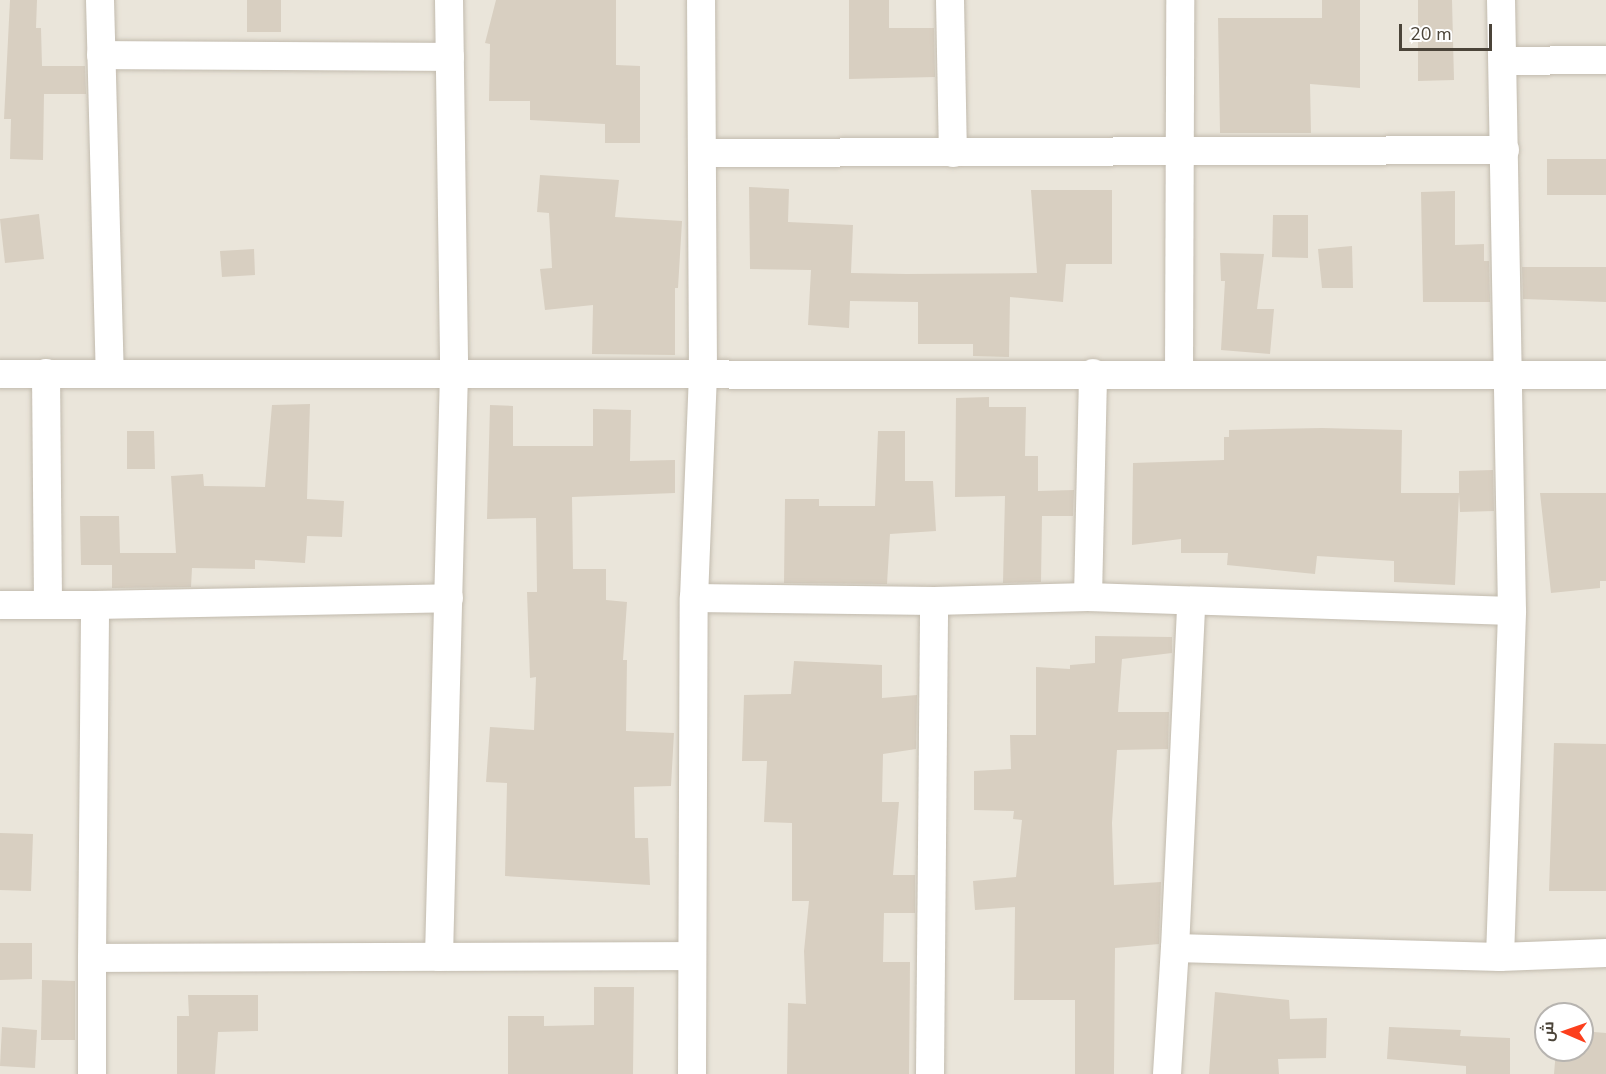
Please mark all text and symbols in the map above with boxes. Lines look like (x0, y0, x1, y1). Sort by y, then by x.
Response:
scale bar (1402, 12, 1495, 50)
text: 20 m (1410, 22, 1452, 46)
north arrow (1534, 1002, 1594, 1062)
text: ش (1537, 1021, 1559, 1042)

